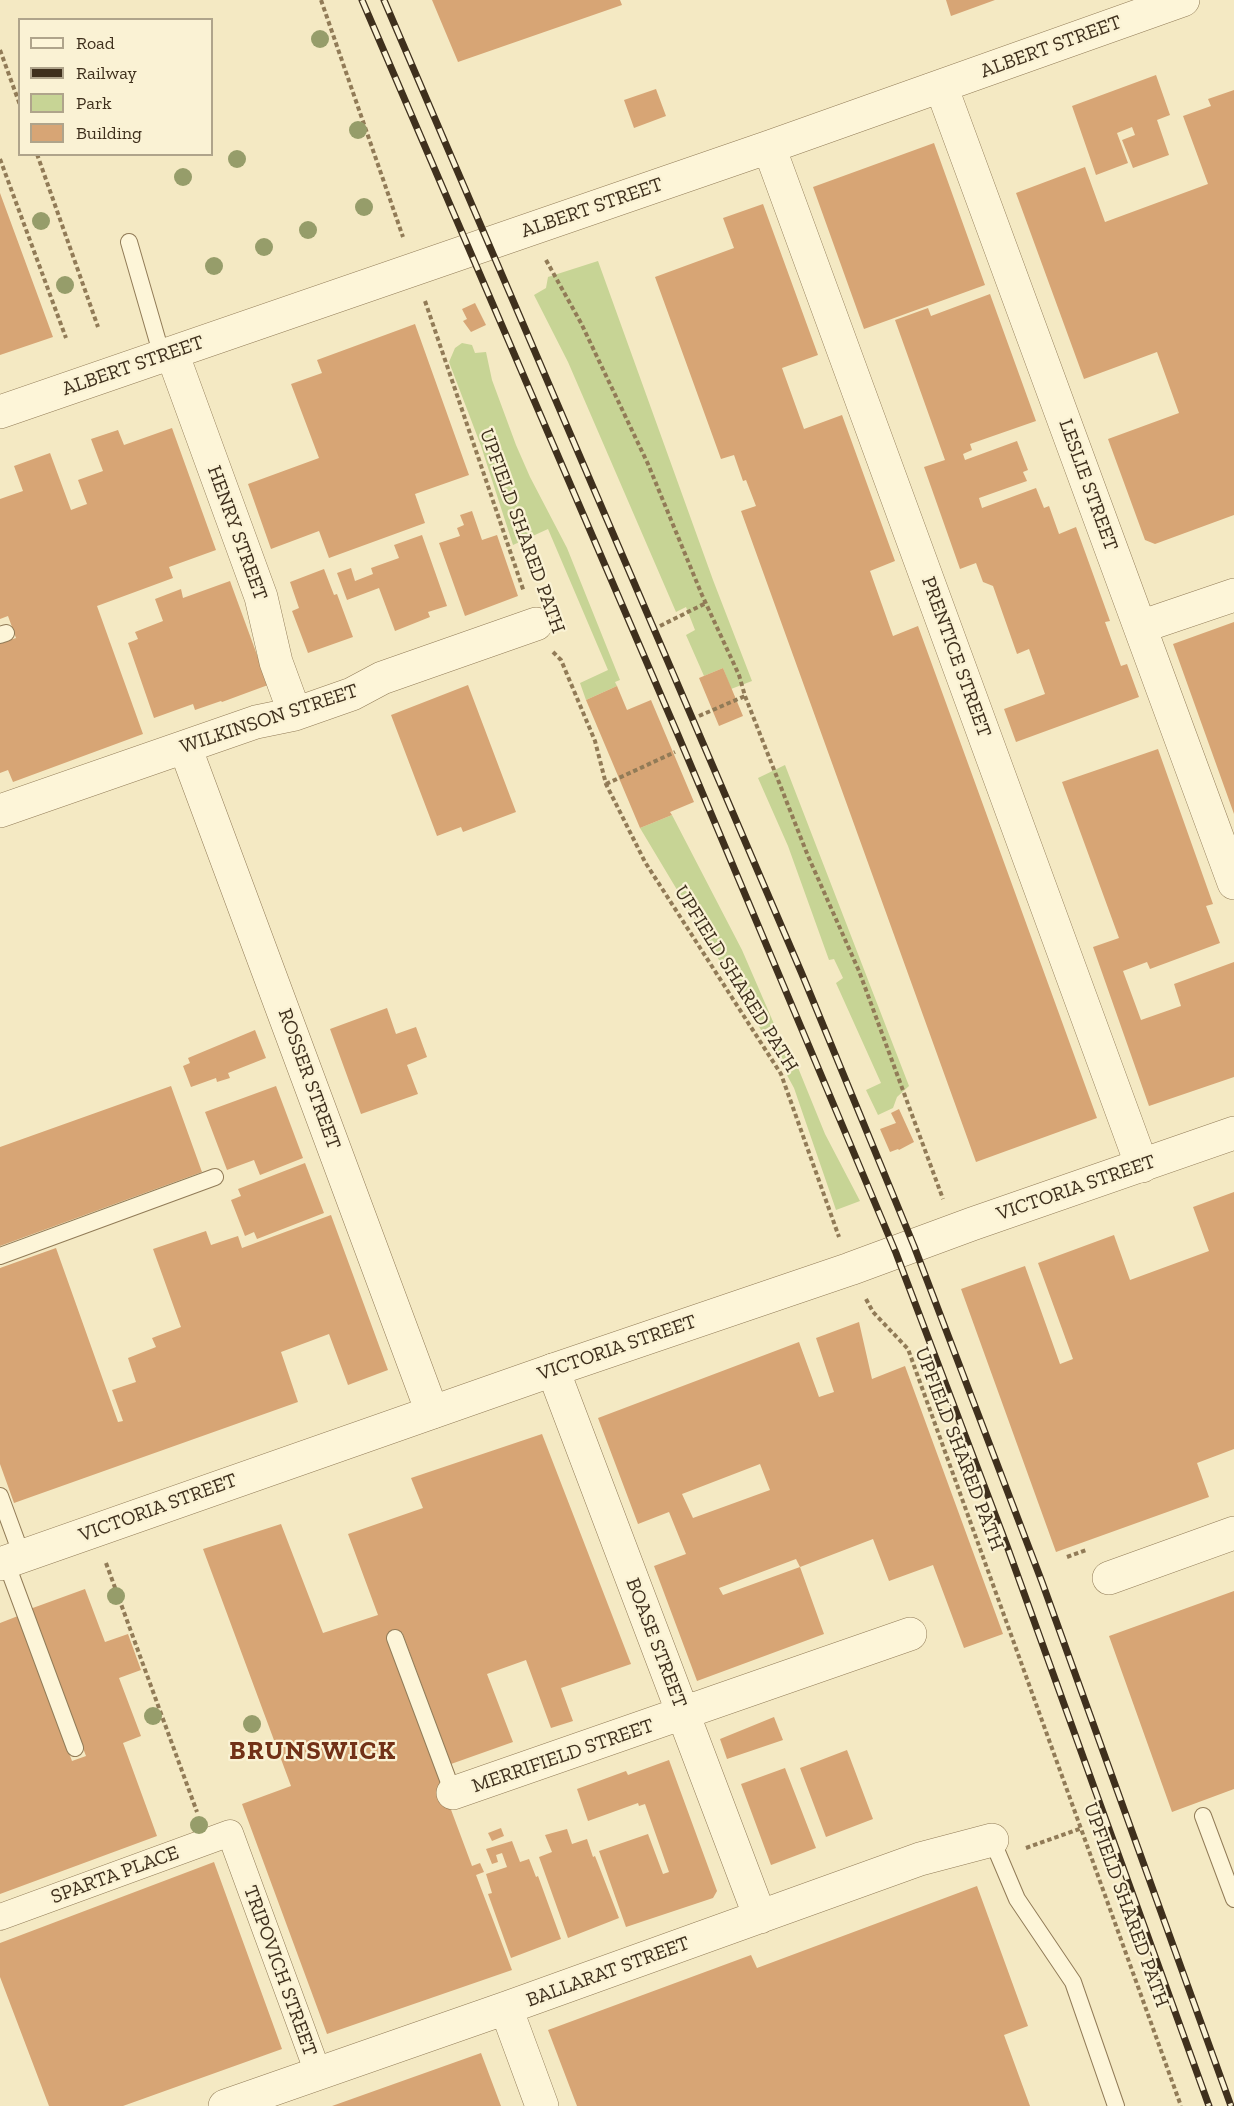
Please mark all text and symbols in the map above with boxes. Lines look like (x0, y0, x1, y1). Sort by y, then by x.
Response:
street label: ALBERT STREET (977, 10, 1125, 84)
legend (18, 18, 213, 156)
text: Road (76, 32, 115, 54)
text: Railway (76, 62, 137, 84)
text: Park (76, 92, 112, 114)
text: Building (76, 122, 142, 144)
street label: ALBERT STREET (518, 173, 666, 243)
street label: ALBERT STREET (59, 331, 207, 401)
street label: LESLIE STREET (1053, 416, 1123, 554)
street label: UPFIELD SHARED PATH (474, 425, 570, 637)
street label: HENRY STREET (202, 462, 272, 604)
street label: PRENTICE STREET (916, 573, 996, 741)
street label: WILKINSON STREET (177, 679, 361, 759)
street label: UPFIELD SHARED PATH (669, 881, 803, 1077)
street label: ROSSER STREET (272, 1005, 346, 1153)
street label: VICTORIA STREET (993, 1150, 1159, 1226)
street label: VICTORIA STREET (534, 1310, 700, 1386)
street label: UPFIELD SHARED PATH (909, 1344, 1009, 1554)
street label: VICTORIA STREET (76, 1468, 240, 1548)
street label: BOASE STREET (620, 1575, 692, 1711)
street label: MERRIFIELD STREET (469, 1714, 657, 1798)
district label: BRUNSWICK (229, 1736, 397, 1768)
street label: UPFIELD SHARED PATH (1078, 1799, 1174, 2011)
street label: SPARTA PLACE (48, 1841, 182, 1909)
street label: TRIPOVICH STREET (238, 1882, 322, 2060)
street label: BALLARAT STREET (523, 1931, 693, 2013)

